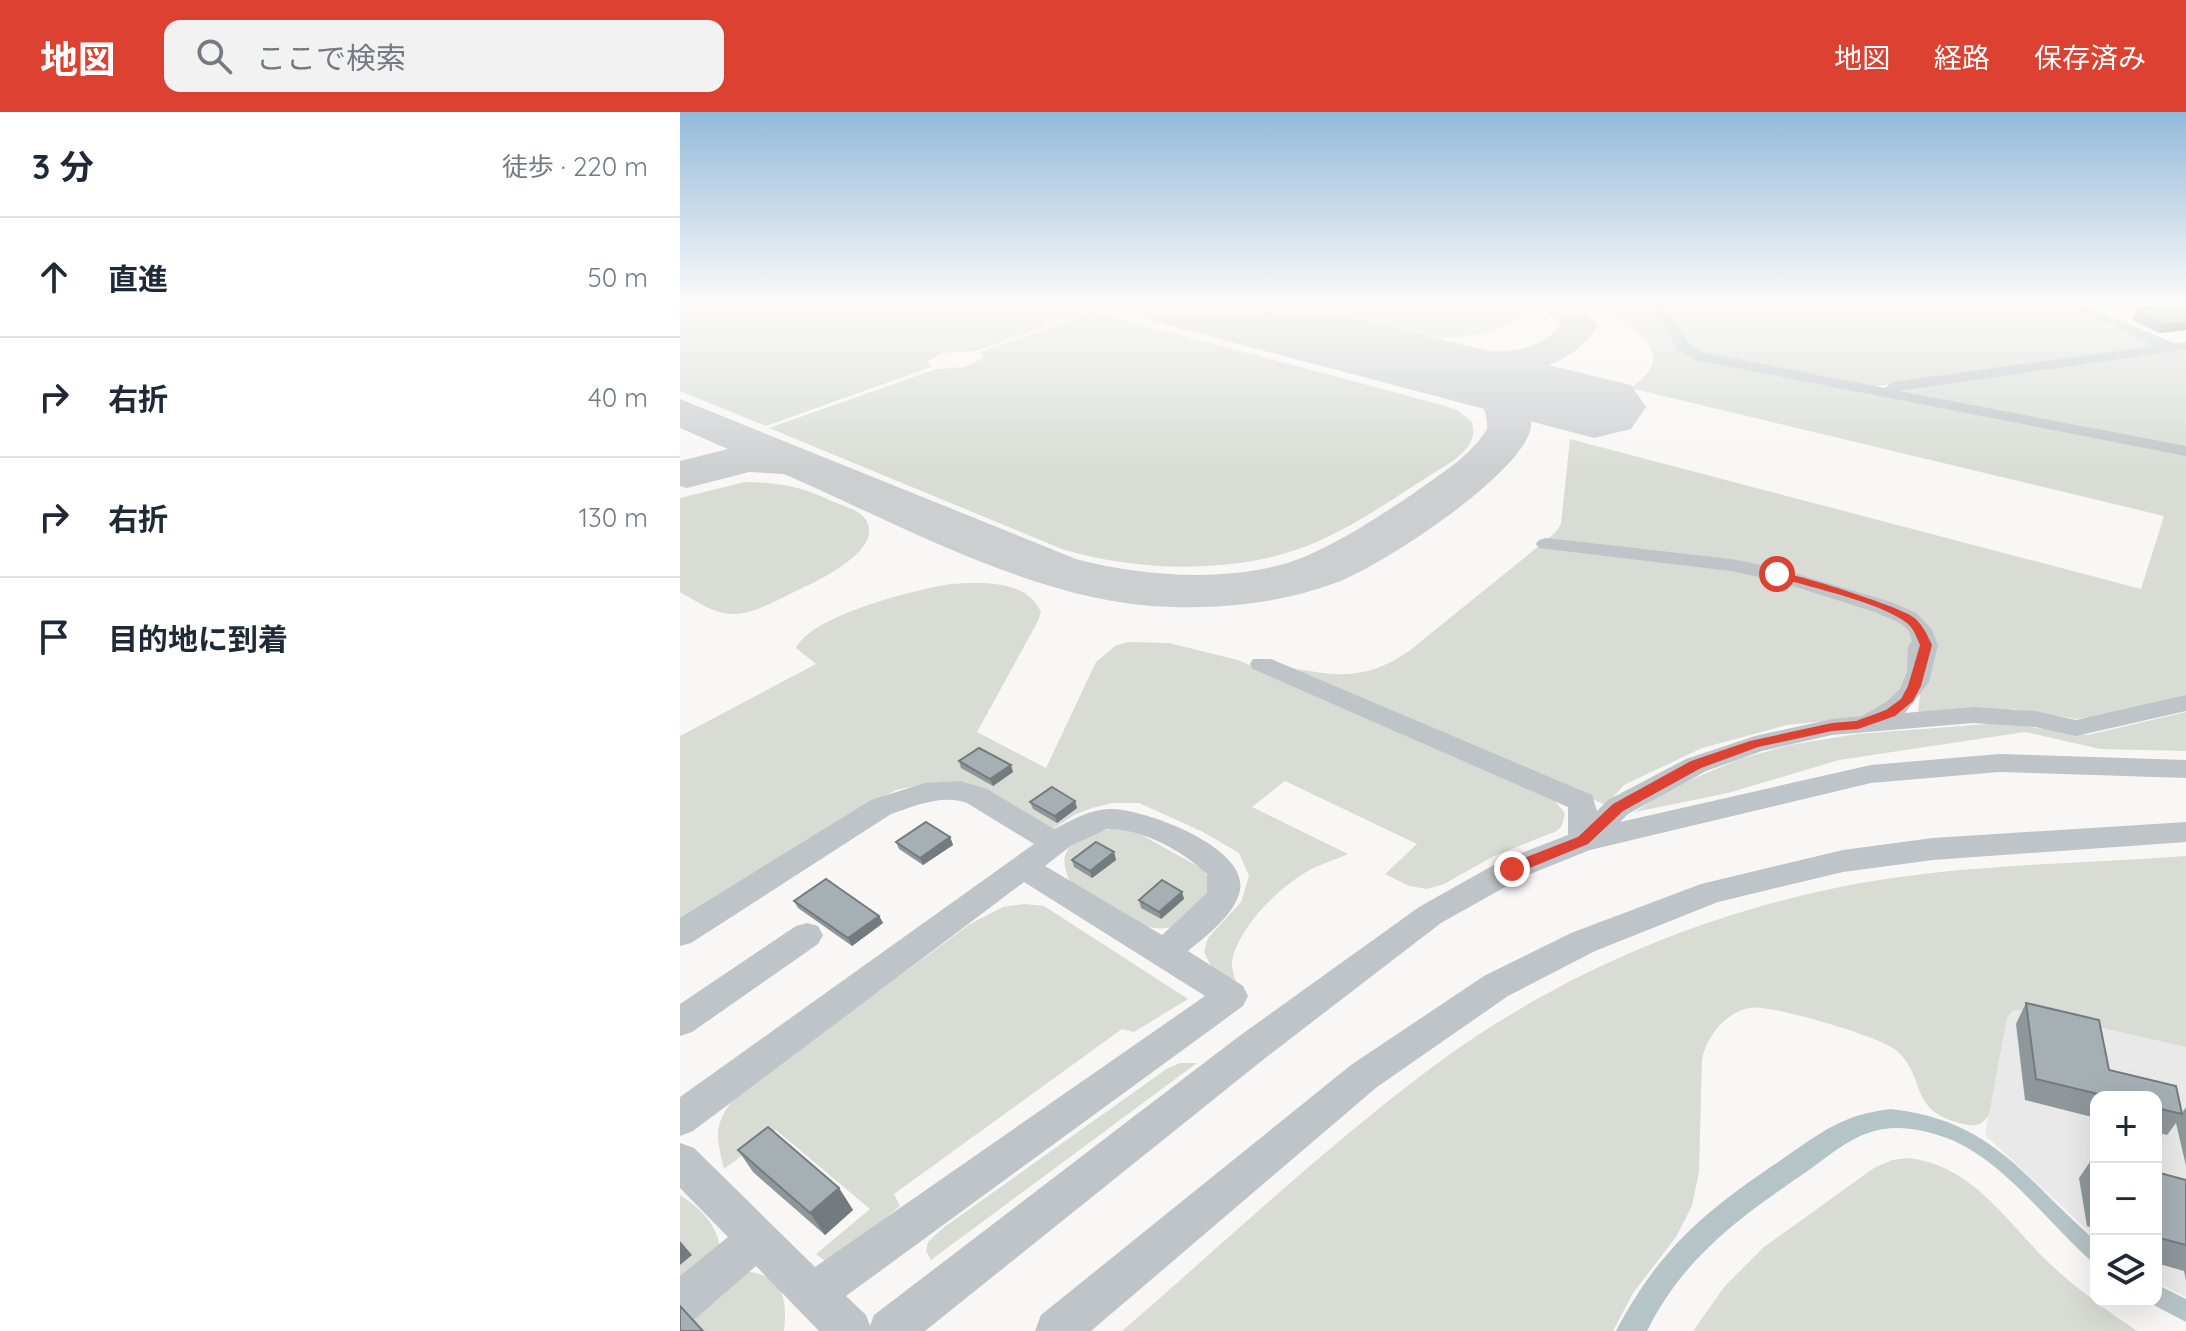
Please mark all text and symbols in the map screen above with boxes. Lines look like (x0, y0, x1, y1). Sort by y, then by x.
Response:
search box (164, 20, 724, 92)
icon: search (192, 34, 236, 78)
text: 地図 (40, 35, 116, 83)
text: ここで検索 (256, 39, 406, 77)
text: 地図 (1834, 40, 1890, 75)
text: 経路 (1934, 40, 1990, 75)
text: 保存済み (2034, 40, 2146, 75)
text: 3 分 (32, 145, 94, 188)
text: 徒歩 · 220 m (502, 150, 648, 183)
icon: ahead (32, 255, 76, 299)
text: 直進 (108, 260, 168, 298)
text: 50 m (588, 261, 648, 294)
icon: right (32, 375, 76, 419)
text: 右折 (108, 380, 168, 418)
text: 40 m (588, 381, 648, 414)
icon: right (32, 495, 76, 539)
text: 右折 (108, 500, 168, 538)
text: 130 m (578, 501, 648, 534)
route start (1759, 556, 1795, 592)
icon: arrive (32, 615, 76, 659)
text: 目的地に到着 (108, 620, 288, 658)
route end (1494, 851, 1530, 887)
map controls (2090, 1091, 2162, 1307)
button: + (2090, 1091, 2162, 1163)
button: − (2090, 1163, 2162, 1235)
button: layers (2090, 1235, 2162, 1307)

